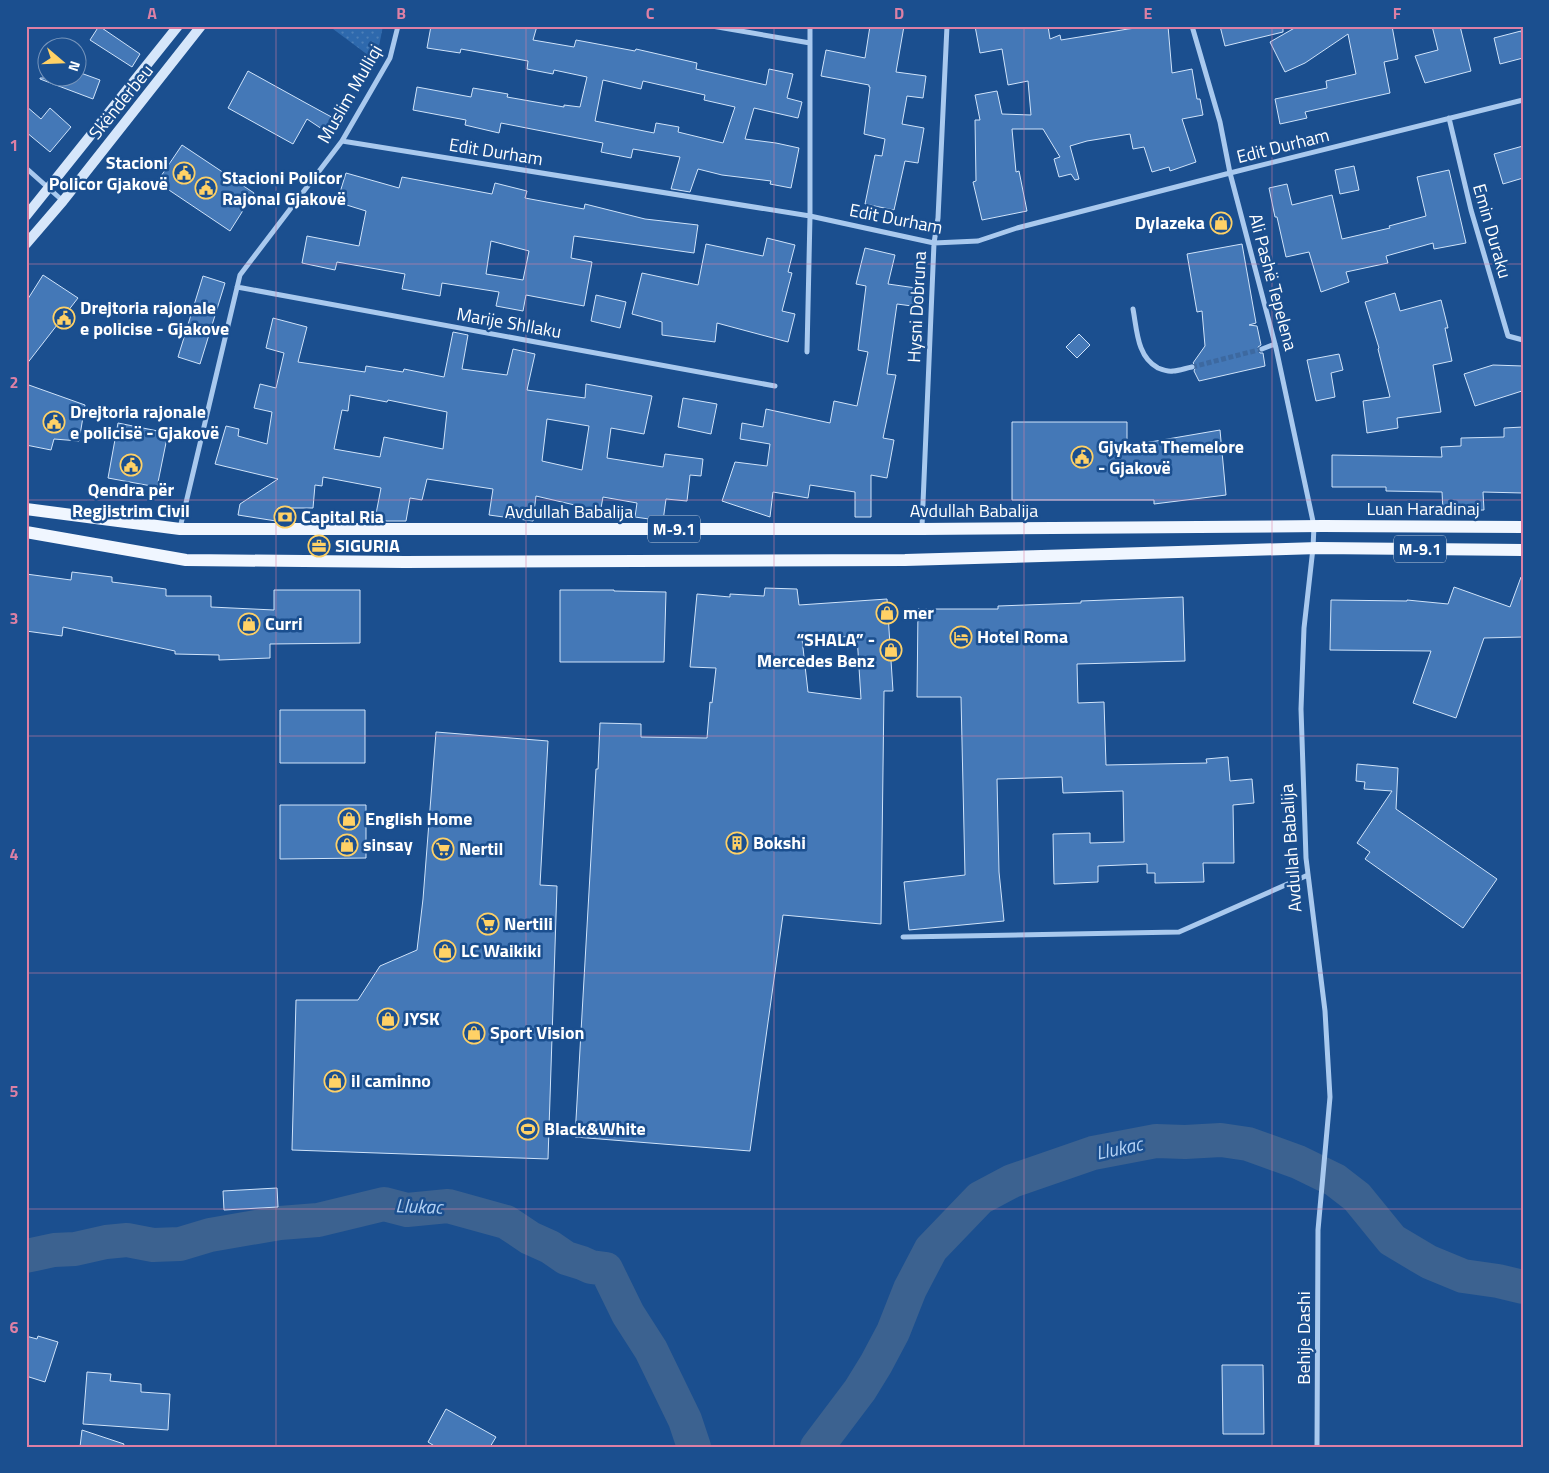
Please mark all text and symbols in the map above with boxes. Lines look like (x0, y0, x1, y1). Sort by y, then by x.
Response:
text: A (147, 1, 157, 25)
text: B (396, 1, 406, 25)
text: C (646, 1, 655, 25)
text: D (894, 1, 904, 25)
text: E (1144, 1, 1153, 25)
text: F (1393, 1, 1402, 25)
north arrow (38, 38, 88, 88)
street label: Muslim Mulliqi (310, 39, 389, 148)
text: N (63, 58, 86, 74)
street label: Skënderbeu (82, 58, 159, 145)
street label: Edit Durham (1234, 121, 1332, 170)
street label: Edit Durham (447, 131, 545, 172)
text: 1 (10, 133, 18, 157)
place label: Stacioni Policor Gjakovë (49, 149, 168, 197)
public building icon: Stacioni Policor Gjakovë (172, 161, 196, 185)
place label: Stacioni Policor Rajonal Gjakovë (222, 164, 346, 212)
public building icon: Stacioni Policor Rajonal Gjakovë (194, 176, 218, 200)
street label: Emin Duraku (1466, 180, 1519, 281)
street label: Edit Durham (847, 196, 945, 241)
place label: Dylazeka (1135, 209, 1205, 236)
street label: Ali Pashë Tepelena (1242, 210, 1305, 353)
shop icon: Dylazeka (1209, 211, 1233, 235)
street label: Hysni Dobruna (900, 250, 933, 363)
place label: Drejtoria rajonale e policise - Gjakove (80, 294, 229, 342)
street label: Marije Shllaku (454, 300, 564, 345)
public building icon: Drejtoria rajonale e policise - Gjakove (52, 306, 76, 330)
text: 2 (10, 370, 18, 394)
place label: Drejtoria rajonale e policisë - Gjakovë (70, 398, 219, 446)
public building icon: Drejtoria rajonale e policisë - Gjakovë (42, 410, 66, 434)
place label: Gjykata Themelore - Gjakovë (1098, 433, 1244, 481)
public building icon: Gjykata Themelore - Gjakovë (1070, 445, 1094, 469)
public building icon: Qendra për Regjistrim Civil (119, 453, 143, 477)
place label: Qendra për Regjistrim Civil (72, 476, 190, 524)
street label: Luan Haradinaj (1366, 495, 1480, 522)
street label: Avdullah Babalija (910, 497, 1038, 524)
street label: Avdullah Babalija (505, 498, 633, 525)
place label: Capital Ria (301, 503, 384, 530)
bank icon: Capital Ria (273, 505, 297, 529)
road number: M-9.1 (648, 516, 700, 542)
place label: SIGURIA (335, 532, 400, 559)
office icon: SIGURIA (307, 534, 331, 558)
road number: M-9.1 (1394, 536, 1446, 562)
place label: mer (903, 599, 934, 626)
shop icon: mer (875, 601, 899, 625)
text: 3 (10, 606, 18, 630)
place label: Curri (265, 610, 303, 637)
shop icon: Curri (237, 612, 261, 636)
place label: Hotel Roma (977, 623, 1068, 650)
hotel icon: Hotel Roma (949, 625, 973, 649)
place label: “SHALA” - Mercedes Benz (757, 626, 875, 674)
shop icon: “SHALA” - Mercedes Benz (879, 638, 903, 662)
street label: Avdullah Babalija (1273, 783, 1308, 913)
place label: English Home (365, 805, 472, 832)
shop icon: English Home (337, 807, 361, 831)
place label: Bokshi (753, 829, 806, 856)
place label: sinsay (363, 831, 413, 858)
building icon: Bokshi (725, 831, 749, 855)
shop icon: sinsay (335, 833, 359, 857)
place label: Nertil (459, 835, 503, 862)
supermarket icon: Nertil (431, 837, 455, 861)
text: 4 (10, 842, 19, 866)
place label: Nertili (504, 910, 553, 937)
supermarket icon: Nertili (476, 912, 500, 936)
place label: LC Waikiki (461, 937, 541, 964)
shop icon: LC Waikiki (433, 939, 457, 963)
place label: JYSK (404, 1005, 440, 1032)
shop icon: JYSK (376, 1007, 400, 1031)
place label: Sport Vision (490, 1019, 585, 1046)
shop icon: Sport Vision (462, 1021, 486, 1045)
place label: il caminno (351, 1067, 431, 1094)
shop icon: il caminno (323, 1069, 347, 1093)
text: 5 (10, 1079, 19, 1103)
place label: Black&White (544, 1115, 646, 1142)
sports icon: Black&White (516, 1117, 540, 1141)
water label: Llukac (1093, 1128, 1147, 1167)
water label: Llukac (395, 1190, 445, 1221)
street label: Behije Dashi (1290, 1291, 1317, 1385)
text: 6 (10, 1315, 19, 1339)

